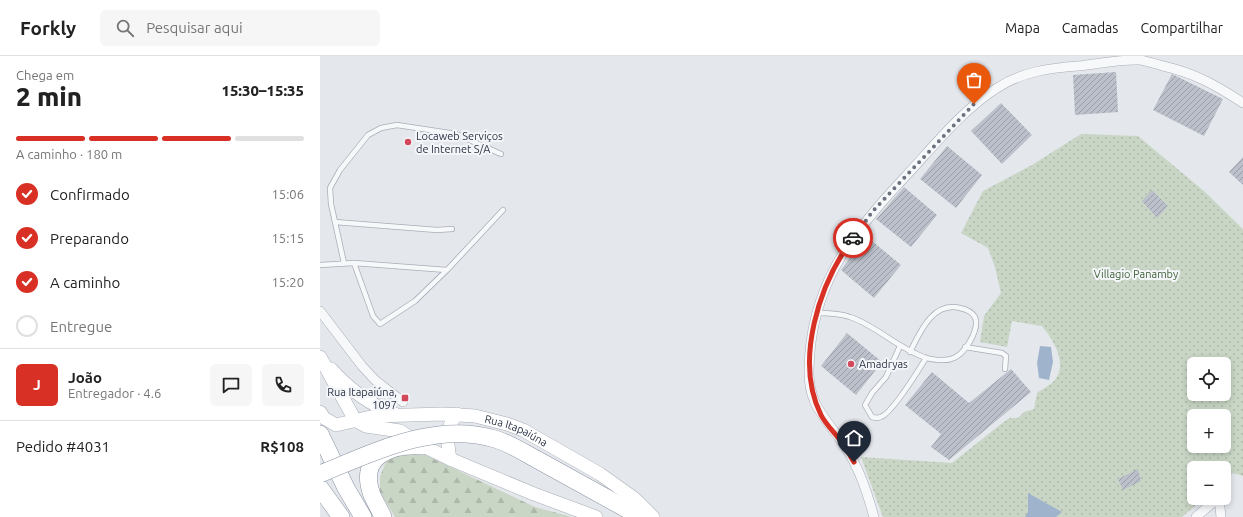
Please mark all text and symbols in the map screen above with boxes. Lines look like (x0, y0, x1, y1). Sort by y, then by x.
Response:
search box (100, 10, 380, 46)
text: Forkly (20, 17, 76, 39)
icon: search (114, 17, 136, 39)
text: Pesquisar aqui (146, 19, 243, 36)
text: Mapa (1005, 20, 1040, 36)
text: Camadas (1062, 20, 1118, 36)
text: Compartilhar (1140, 20, 1223, 36)
pin (957, 63, 991, 104)
text: Chega em (16, 68, 74, 82)
icon: bag (963, 69, 985, 91)
text: 2 min (16, 82, 82, 111)
text: 15:30–15:35 (221, 82, 304, 99)
place label: Locaweb Serviços de Internet S/A (416, 130, 503, 155)
marker: Locaweb Serviços de Internet S/A (403, 137, 413, 147)
text: A caminho · 180 m (16, 147, 122, 161)
icon: check (16, 183, 38, 205)
text: Confirmado (50, 186, 130, 203)
text: 15:06 (271, 187, 304, 201)
courier (833, 218, 873, 258)
icon: check (16, 227, 38, 249)
icon: car (842, 227, 864, 249)
text: Preparando (50, 230, 129, 247)
text: 15:15 (271, 231, 304, 245)
park label: Villagio Panamby (1094, 268, 1179, 280)
icon: check (16, 271, 38, 293)
text: A caminho (50, 274, 120, 291)
text: 15:20 (271, 275, 304, 289)
text: Entregue (50, 318, 112, 335)
map controls (1187, 357, 1231, 505)
button: locate (1187, 357, 1231, 401)
place label: Amadryas (859, 358, 908, 370)
marker: Amadryas (846, 359, 856, 369)
button: chat (210, 364, 252, 406)
button: phone (262, 364, 304, 406)
text: João (68, 369, 102, 386)
text: J (33, 376, 41, 393)
text: Entregador · 4.6 (68, 386, 161, 400)
place label: Rua Itapaiúna, 1097 (327, 386, 397, 411)
marker: Rua Itapaiúna, 1097 (400, 393, 410, 403)
button: + (1187, 409, 1231, 453)
street label: Rua Itapaiúna (483, 413, 550, 449)
pin (837, 421, 871, 462)
icon: home (843, 427, 865, 449)
text: Pedido #4031 (16, 438, 110, 455)
text: R$108 (260, 438, 304, 455)
button: − (1187, 461, 1231, 505)

